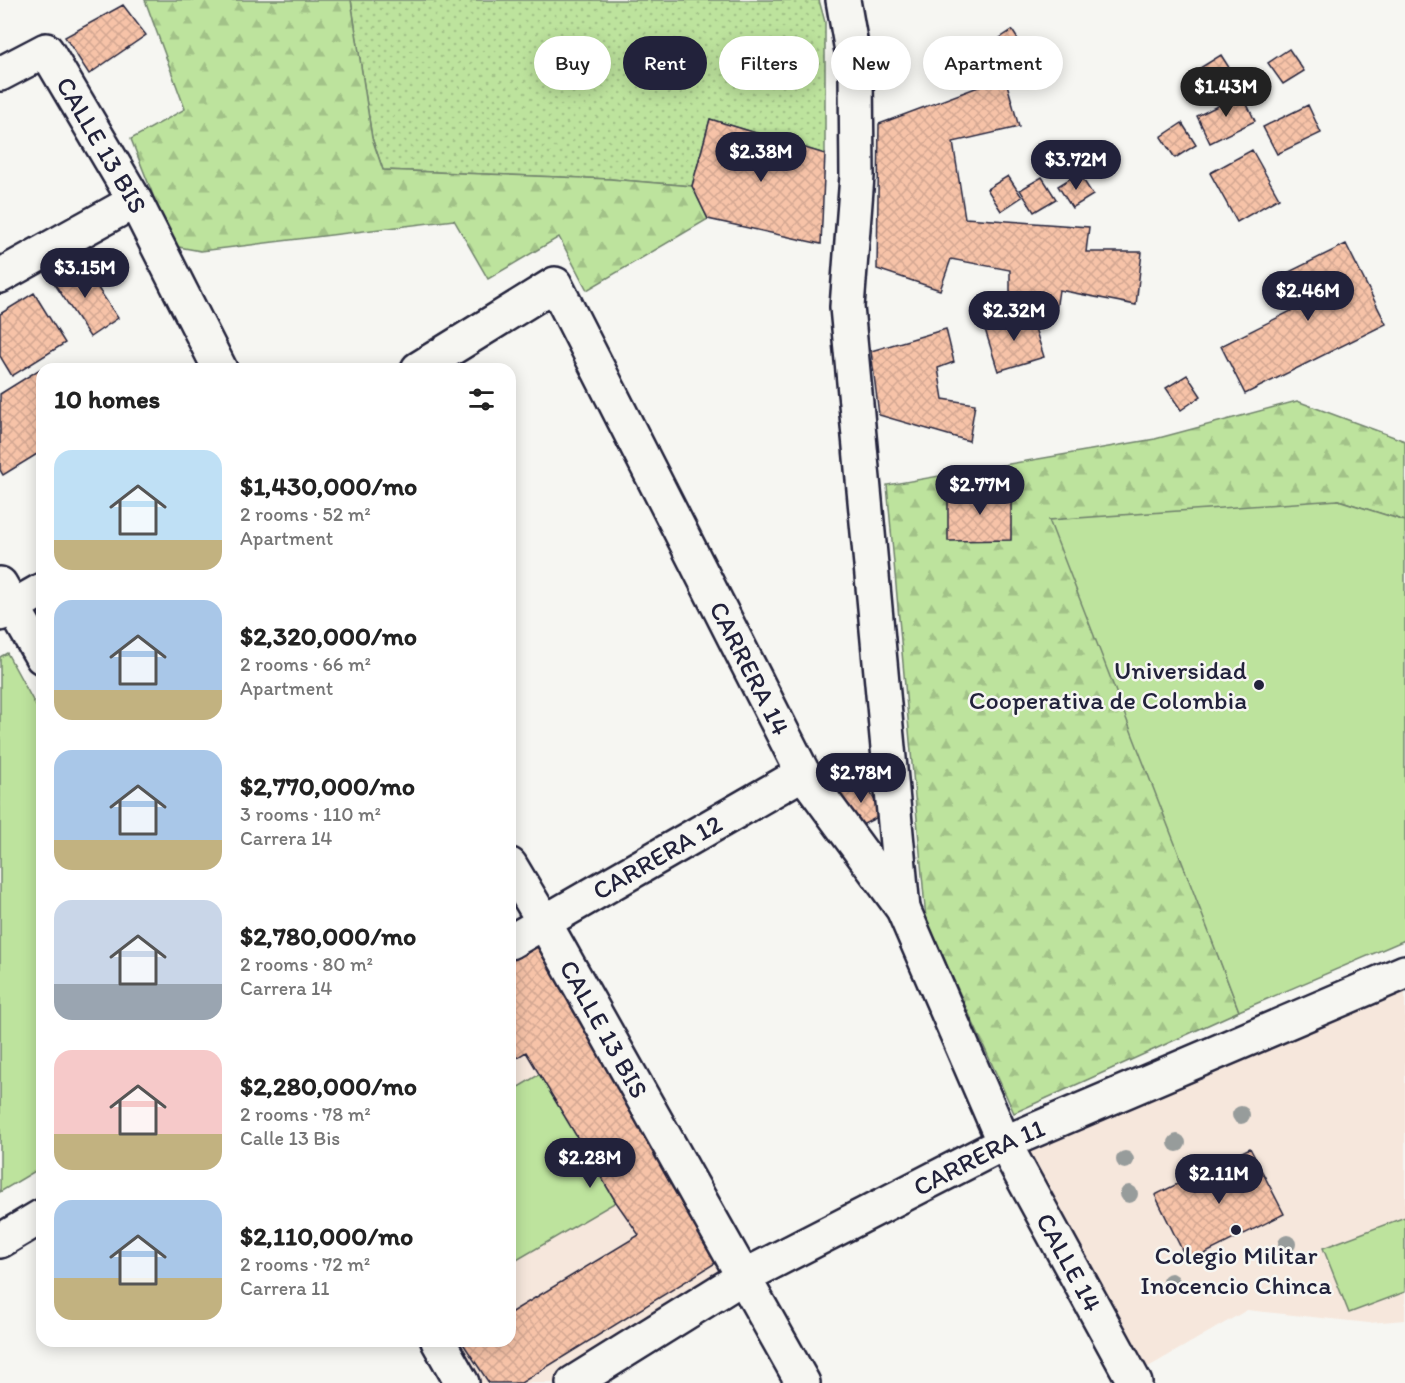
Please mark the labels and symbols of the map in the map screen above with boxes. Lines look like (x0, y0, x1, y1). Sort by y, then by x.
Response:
pin: $1.43M (1177, 67, 1275, 118)
street label: CALLE 13 BIS (49, 71, 154, 218)
pin: $2.38M (712, 132, 810, 183)
pin: $3.72M (1027, 140, 1125, 191)
pin: $3.15M (36, 248, 134, 299)
pin: $2.46M (1259, 271, 1357, 322)
pin: $2.32M (965, 291, 1063, 342)
pin: $2.77M (931, 465, 1029, 516)
street label: CARRERA 14 (703, 596, 797, 741)
place label: Universidad Cooperativa de Colombia (969, 654, 1247, 716)
marker: Universidad Cooperativa de Colombia (1252, 678, 1266, 692)
pin: $2.78M (812, 753, 910, 804)
street label: CARRERA 12 (587, 807, 728, 907)
street label: CALLE 13 BIS (553, 954, 656, 1104)
street label: CARRERA 11 (908, 1112, 1049, 1203)
pin: $2.28M (541, 1138, 639, 1189)
pin: $2.11M (1170, 1154, 1268, 1205)
street label: CALLE 14 (1029, 1207, 1109, 1317)
marker: Colegio Militar Inocencio Chinca (1229, 1223, 1243, 1237)
place label: Colegio Militar Inocencio Chinca (1140, 1239, 1332, 1301)

